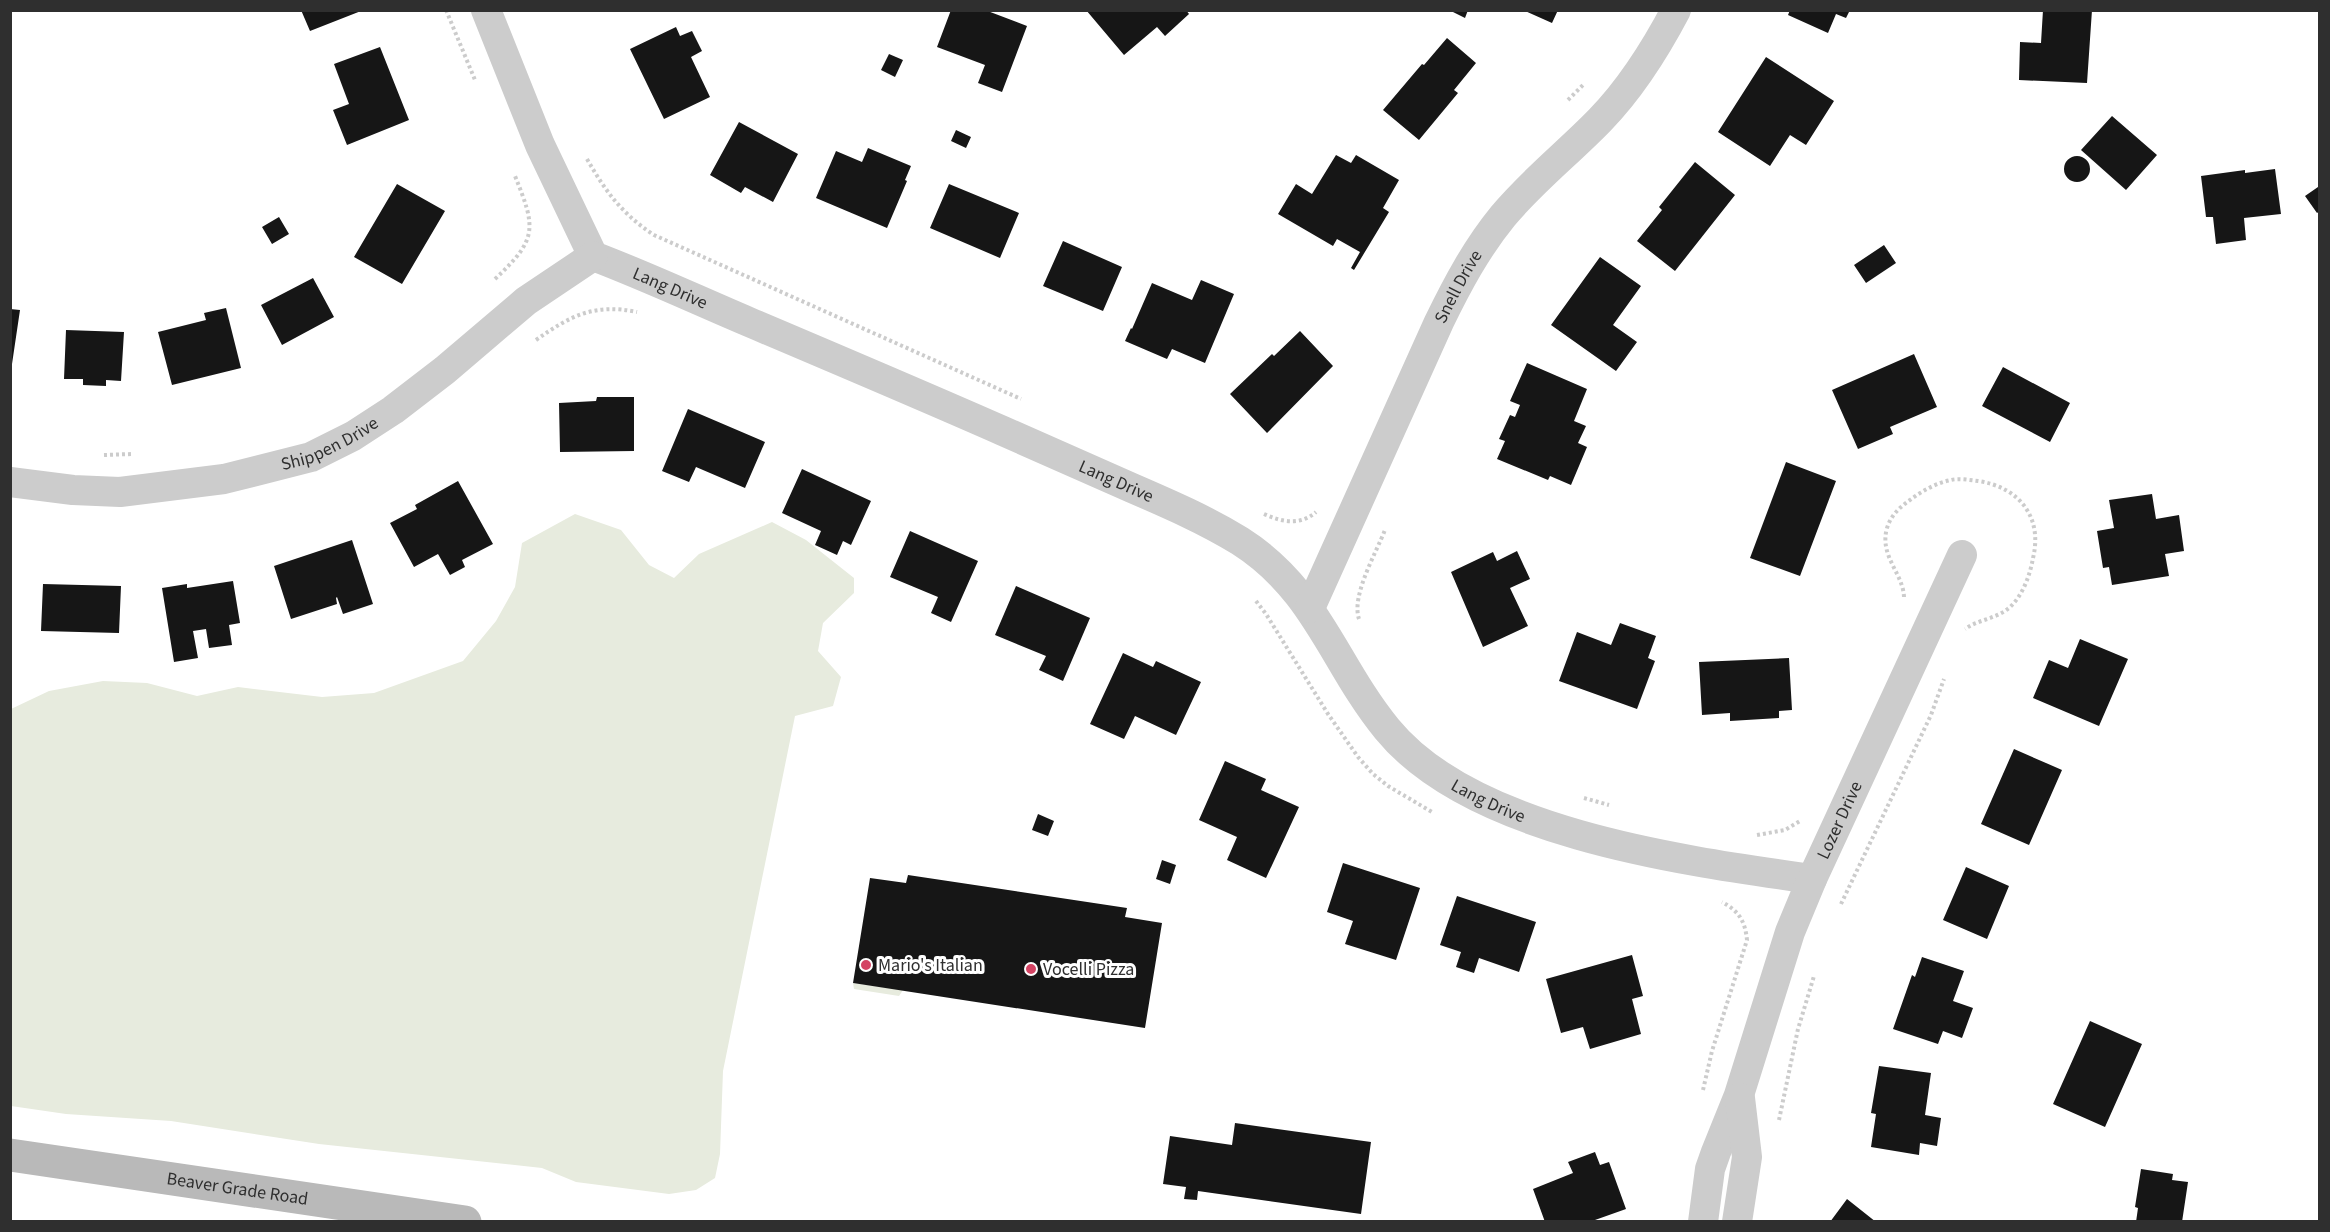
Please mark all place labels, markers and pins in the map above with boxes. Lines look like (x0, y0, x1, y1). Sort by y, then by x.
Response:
place label: Mario's Italian (878, 953, 983, 978)
place label: Vocelli Pizza (1043, 957, 1134, 982)
marker: Mario's Italian (859, 958, 873, 972)
marker: Vocelli Pizza (1024, 962, 1038, 976)

